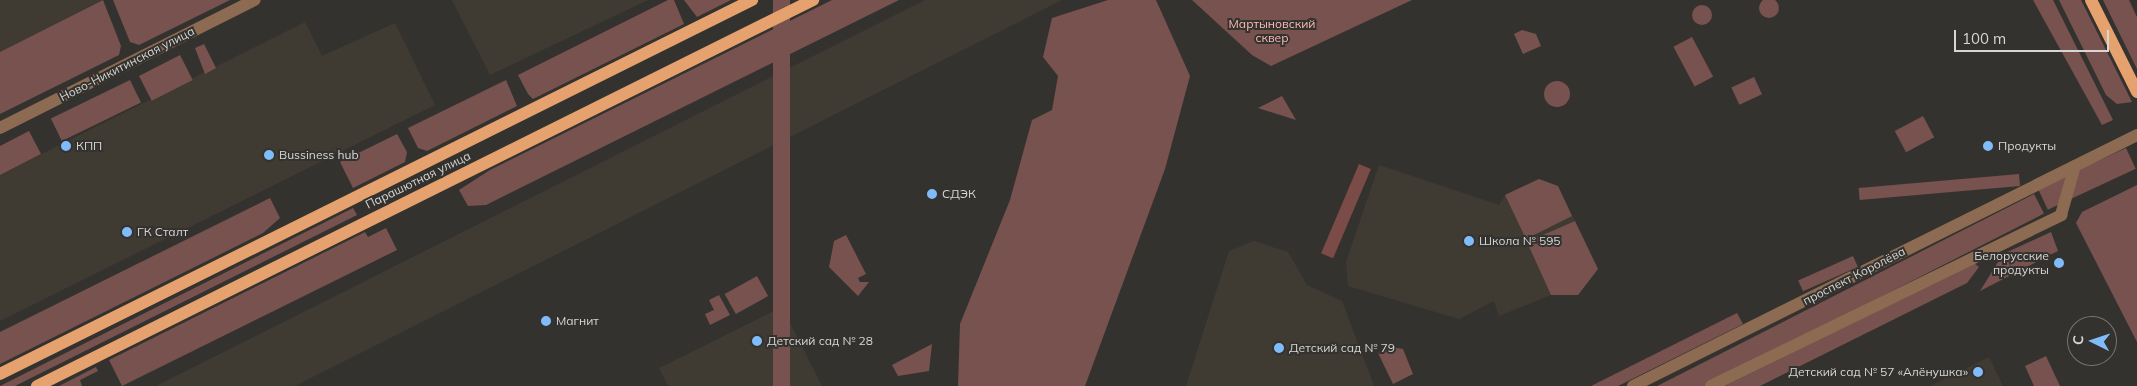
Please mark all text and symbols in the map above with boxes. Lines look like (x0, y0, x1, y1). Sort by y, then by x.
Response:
park label: Мартыновский сквер (1229, 17, 1315, 45)
scale bar (1957, 20, 2112, 52)
street label: Ново-Никитинская улица (57, 24, 197, 104)
text: 100 m (1962, 29, 2006, 48)
place label: КПП (76, 139, 102, 153)
place label: Продукты (1998, 139, 2056, 153)
marker: КПП (60, 140, 72, 152)
marker: Продукты (1982, 140, 1994, 152)
place label: Bussiness hub (279, 148, 359, 162)
street label: Парашютная улица (363, 148, 473, 212)
marker: Bussiness hub (263, 149, 275, 161)
place label: СДЭК (942, 187, 976, 201)
marker: СДЭК (926, 188, 938, 200)
place label: ГК Сталт (137, 225, 188, 239)
marker: ГК Сталт (121, 226, 133, 238)
place label: Школа № 595 (1479, 234, 1561, 248)
marker: Школа № 595 (1463, 235, 1475, 247)
street label: проспект Королёва (1800, 244, 1908, 308)
place label: Белорусские продукты (1974, 249, 2049, 277)
marker: Белорусские продукты (2053, 257, 2065, 269)
place label: Магнит (556, 314, 599, 328)
marker: Магнит (540, 315, 552, 327)
north arrow (2067, 316, 2117, 366)
place label: Детский сад № 28 (767, 334, 873, 348)
marker: Детский сад № 28 (751, 335, 763, 347)
text: С (2069, 335, 2087, 345)
place label: Детский сад № 79 (1289, 341, 1395, 355)
marker: Детский сад № 79 (1273, 342, 1285, 354)
place label: Детский сад № 57 «Алёнушка» (1788, 365, 1968, 379)
marker: Детский сад № 57 «Алёнушка» (1972, 366, 1984, 378)

